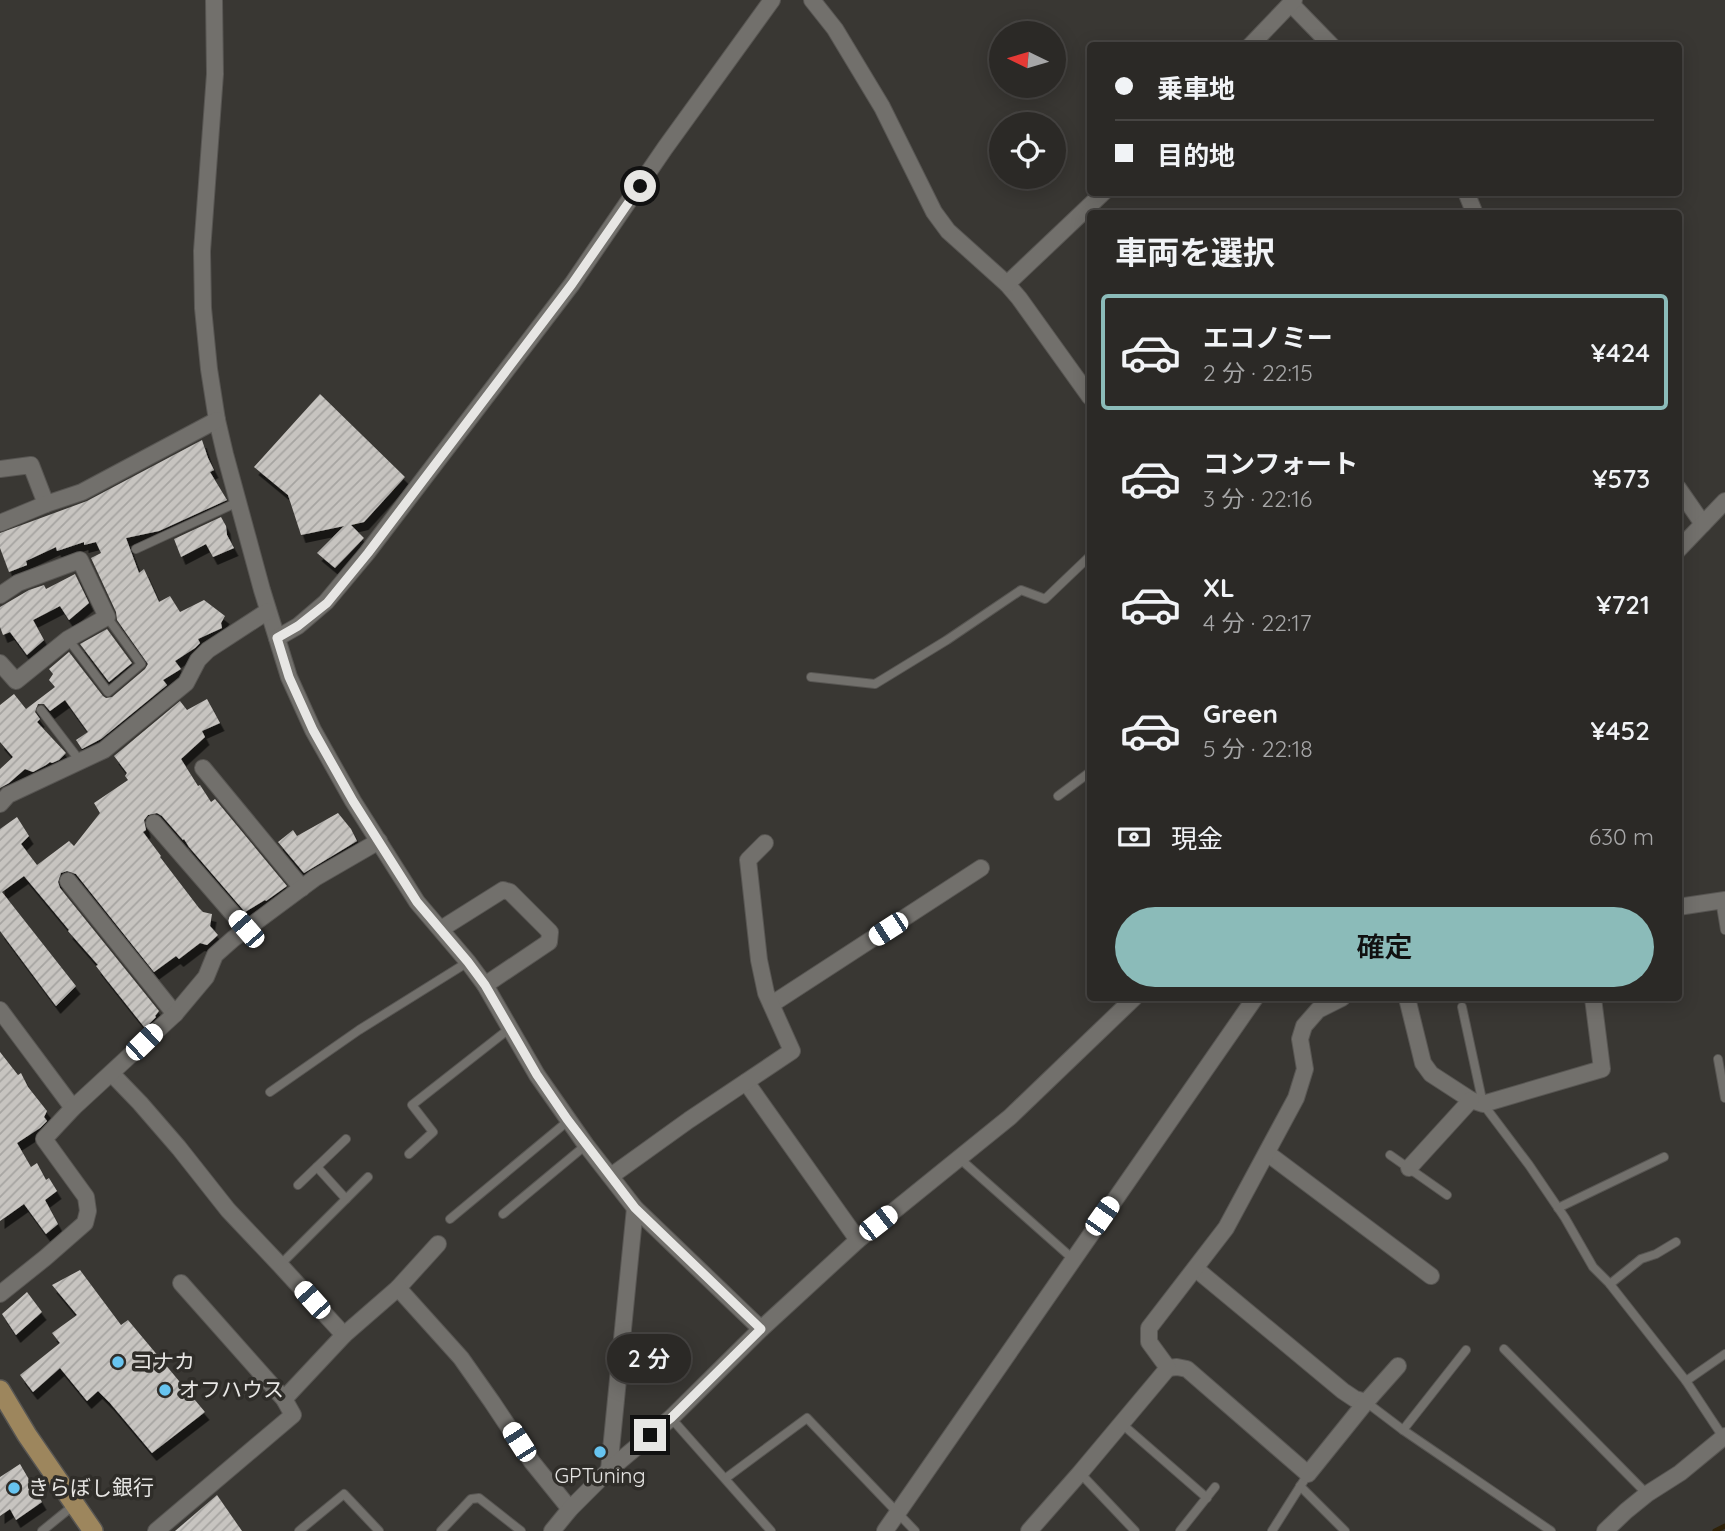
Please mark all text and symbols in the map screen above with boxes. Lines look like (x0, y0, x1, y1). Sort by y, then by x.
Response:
north arrow (989, 21, 1066, 98)
map controls (989, 21, 1066, 189)
text: 乗車地 (1157, 72, 1235, 105)
button: locate (989, 112, 1066, 189)
text: 目的地 (1157, 139, 1235, 172)
route start (624, 170, 656, 202)
text: 車両を選択 (1115, 232, 1275, 272)
icon: car (1119, 321, 1182, 384)
text: エコノミー (1203, 321, 1333, 354)
text: ¥424 (1591, 336, 1650, 369)
text: 2 分 · 22:15 (1203, 358, 1313, 387)
icon: car (1119, 447, 1182, 510)
text: コンフォート (1203, 447, 1358, 480)
text: ¥573 (1592, 462, 1650, 495)
text: 3 分 · 22:16 (1203, 484, 1312, 513)
text: XL (1203, 571, 1235, 604)
icon: car (1119, 573, 1182, 636)
text: ¥721 (1596, 588, 1650, 621)
text: 4 分 · 22:17 (1203, 608, 1312, 637)
text: Green (1203, 697, 1278, 730)
icon: car (1119, 699, 1182, 762)
text: ¥452 (1591, 714, 1650, 747)
text: 5 分 · 22:18 (1203, 734, 1313, 763)
icon: cash (1115, 818, 1153, 856)
text: 現金 (1171, 822, 1223, 855)
text: 630 m (1589, 822, 1654, 851)
car (225, 906, 268, 952)
button: 確定 (1115, 907, 1654, 987)
car (865, 909, 912, 949)
car (122, 1020, 167, 1064)
car (1082, 1193, 1123, 1239)
car (855, 1202, 902, 1244)
car (291, 1277, 334, 1323)
callout: 2 分 (608, 1334, 692, 1382)
text: 2 分 (628, 1344, 670, 1373)
place label: コナカ (132, 1348, 195, 1374)
marker: コナカ (110, 1354, 126, 1370)
place label: オフハウス (179, 1376, 284, 1402)
marker: オフハウス (157, 1382, 173, 1398)
car (499, 1419, 540, 1465)
route end (634, 1419, 666, 1451)
marker: GPTuning (592, 1444, 608, 1460)
place label: GPTuning (554, 1462, 646, 1488)
place label: きらぼし銀行 (28, 1474, 154, 1500)
marker: きらぼし銀行 (6, 1480, 22, 1496)

